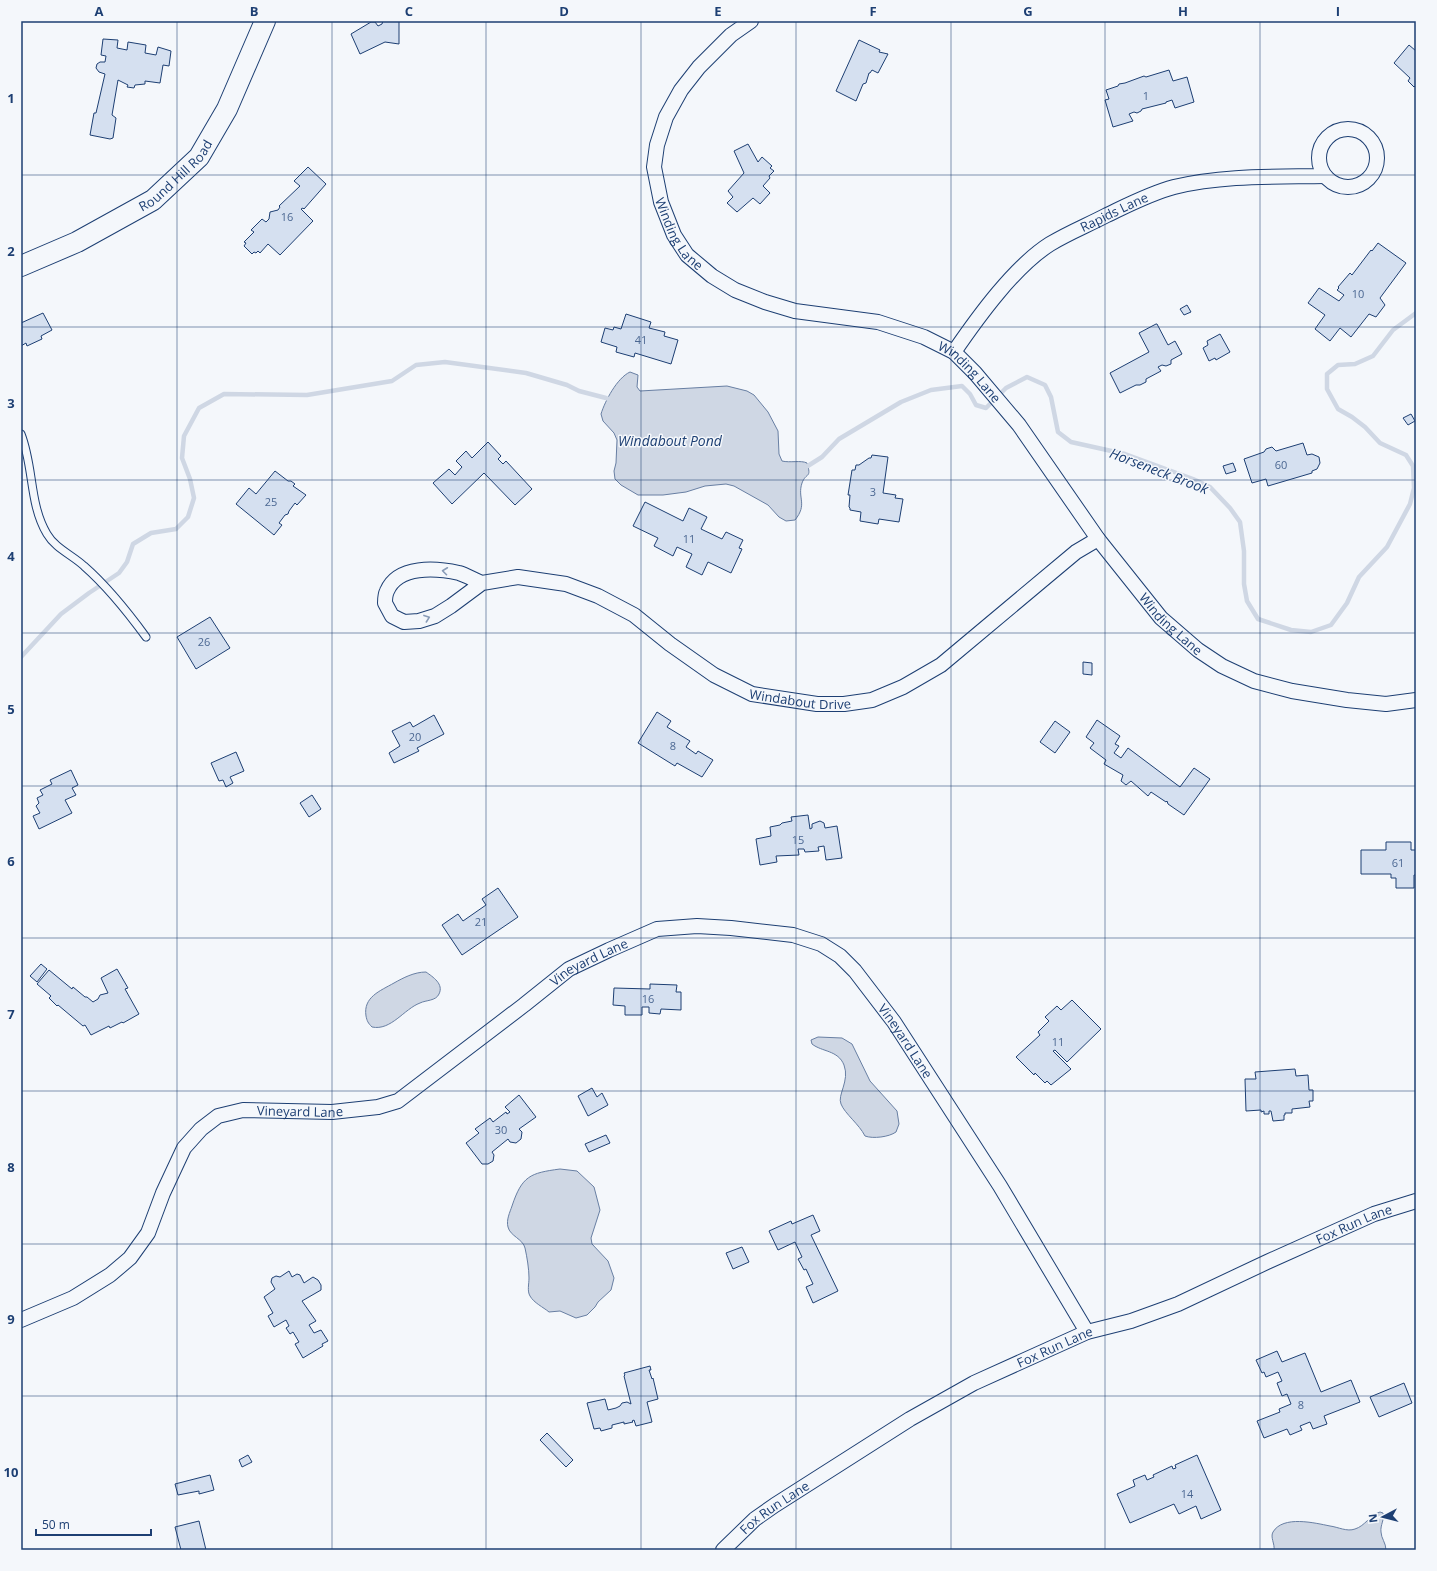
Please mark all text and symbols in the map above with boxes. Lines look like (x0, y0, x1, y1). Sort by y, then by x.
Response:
text: A (95, 2, 104, 20)
text: B (250, 2, 259, 20)
text: C (405, 2, 413, 20)
text: D (559, 2, 569, 20)
text: E (714, 2, 722, 20)
text: F (869, 2, 877, 20)
text: G (1023, 2, 1033, 20)
text: H (1178, 2, 1188, 20)
text: I (1336, 2, 1340, 20)
house number: 1 (1143, 88, 1149, 103)
text: 1 (7, 89, 15, 107)
street label: Round Hill Road (135, 136, 216, 215)
street label: Rapids Lane (1077, 188, 1151, 236)
street label: Winding Lane (651, 195, 707, 274)
house number: 16 (281, 209, 293, 224)
text: 2 (7, 242, 15, 260)
house number: 10 (1352, 286, 1364, 301)
house number: 41 (635, 332, 647, 347)
street label: Winding Lane (935, 337, 1005, 406)
text: 3 (7, 394, 15, 412)
water label: Windabout Pond (618, 431, 723, 450)
water label: Horseneck Brook (1107, 443, 1212, 499)
house number: 60 (1275, 457, 1287, 472)
house number: 3 (870, 484, 876, 499)
house number: 25 (265, 494, 277, 509)
house number: 11 (683, 531, 695, 546)
text: 4 (7, 547, 15, 565)
one-way arrow (442, 567, 448, 576)
street label: Winding Lane (1135, 589, 1206, 659)
one-way arrow (423, 615, 430, 623)
house number: 26 (198, 634, 210, 649)
street label: Windabout Drive (748, 685, 852, 713)
text: 5 (7, 700, 15, 718)
house number: 20 (409, 729, 421, 744)
house number: 8 (670, 738, 676, 753)
house number: 15 (792, 832, 804, 847)
text: 6 (7, 852, 15, 870)
house number: 61 (1392, 855, 1404, 870)
house number: 21 (475, 914, 487, 929)
street label: Vineyard Lane (546, 934, 630, 990)
house number: 16 (642, 991, 654, 1006)
street label: Vineyard Lane (874, 1000, 937, 1082)
text: 7 (7, 1005, 15, 1023)
house number: 11 (1052, 1034, 1064, 1049)
street label: Vineyard Lane (257, 1101, 344, 1121)
house number: 30 (495, 1122, 507, 1137)
text: 8 (7, 1158, 15, 1176)
street label: Fox Run Lane (1313, 1200, 1394, 1248)
text: 9 (7, 1310, 15, 1328)
street label: Fox Run Lane (1014, 1322, 1094, 1372)
house number: 8 (1298, 1397, 1304, 1412)
text: 10 (4, 1463, 18, 1481)
street label: Fox Run Lane (736, 1477, 813, 1538)
house number: 14 (1181, 1486, 1194, 1501)
north arrow (1363, 1497, 1403, 1537)
scale bar (36, 1511, 151, 1537)
text: N (1365, 1513, 1381, 1524)
text: 50 m (42, 1516, 70, 1533)

